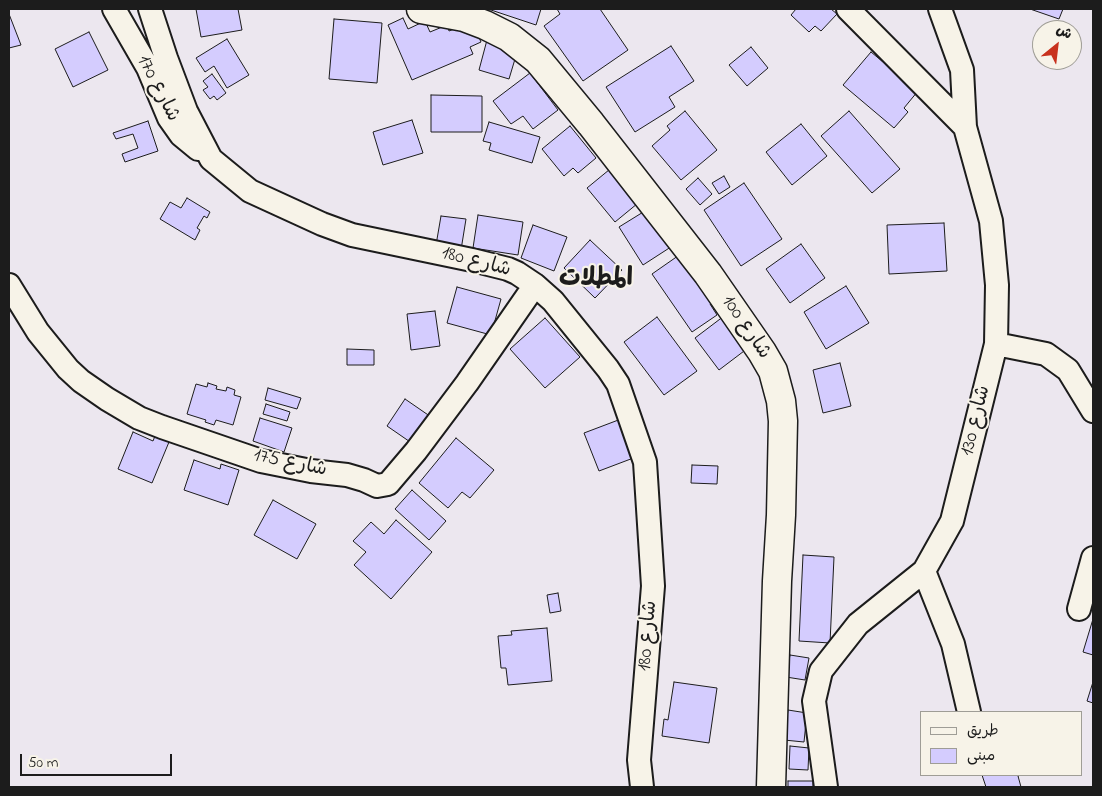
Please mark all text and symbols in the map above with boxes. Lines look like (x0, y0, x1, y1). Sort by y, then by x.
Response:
text: ش (1052, 19, 1076, 45)
north arrow (1032, 20, 1082, 70)
street label: شارع 170 (130, 52, 184, 126)
street label: شارع 180 (439, 242, 513, 284)
district label: المطلات (559, 266, 633, 296)
street label: شارع 100 (715, 291, 775, 365)
street label: شارع 130 (957, 383, 997, 459)
street label: شارع 175 (251, 445, 329, 483)
street label: شارع 180 (634, 600, 664, 672)
legend (920, 711, 1082, 776)
text: طريق (967, 720, 999, 742)
scale bar (22, 744, 175, 776)
text: مبنى (967, 745, 995, 767)
text: 50 m (28, 752, 58, 774)

